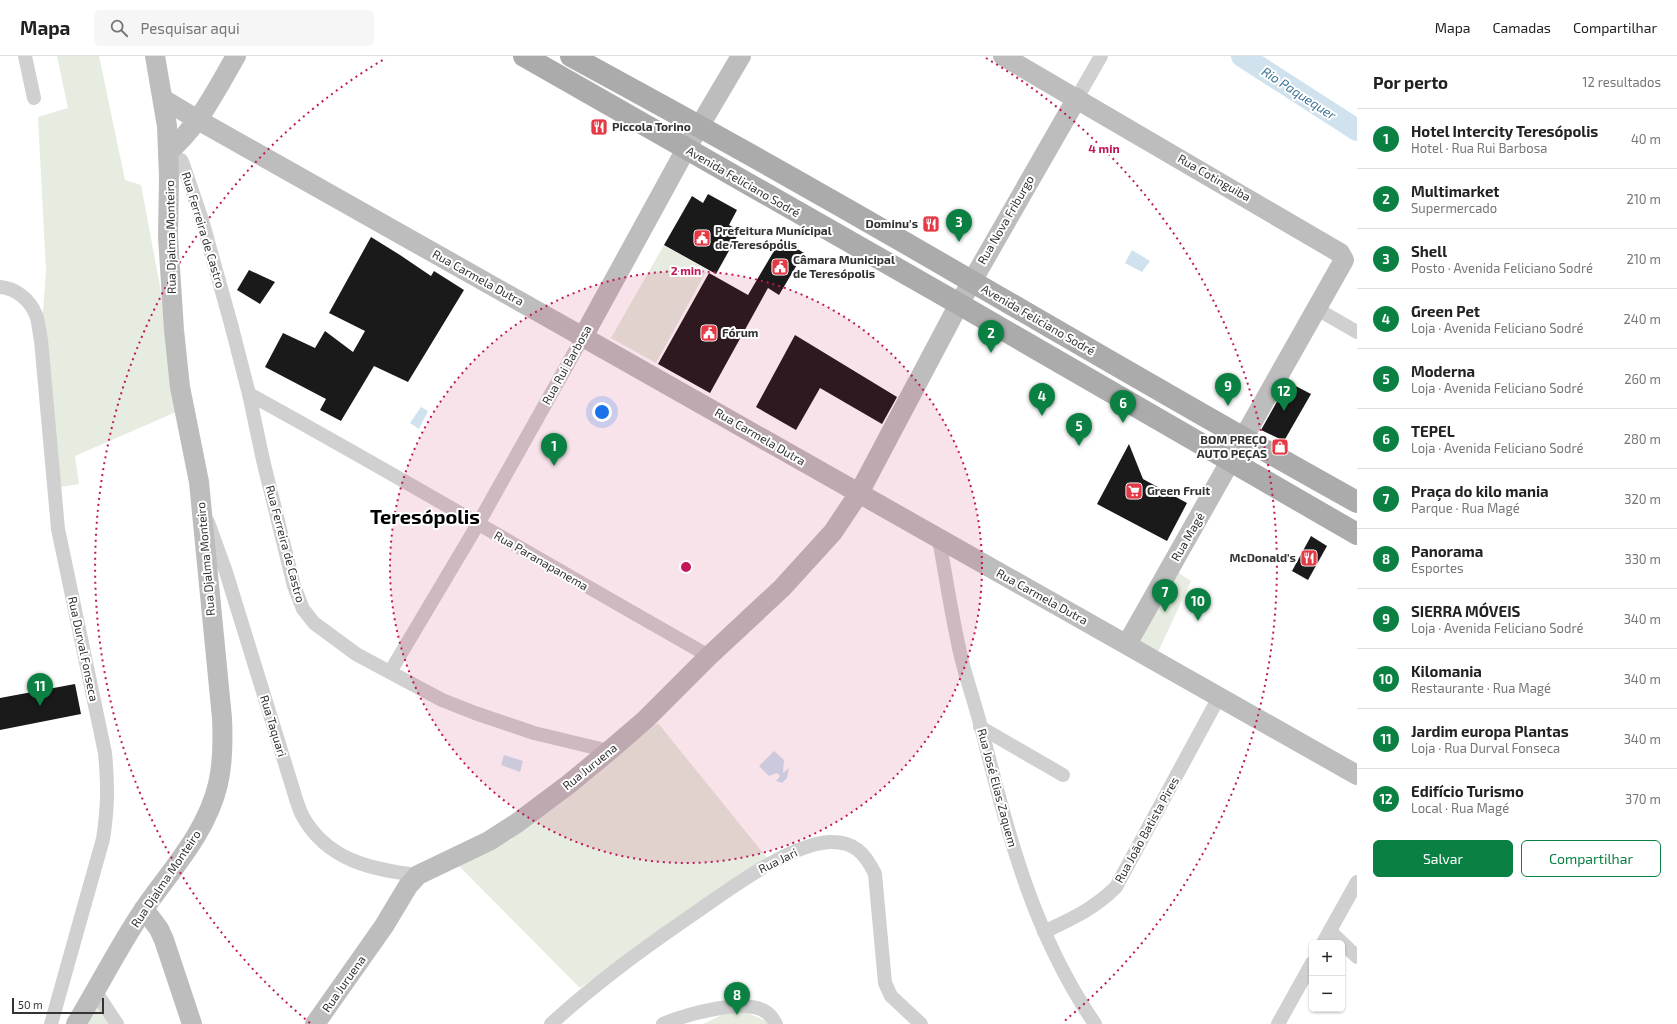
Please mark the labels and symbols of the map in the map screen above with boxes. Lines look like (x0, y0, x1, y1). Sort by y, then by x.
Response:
water label: Rio Paquequer (1259, 63, 1340, 123)
restaurant icon: Piccola Torino (589, 117, 609, 137)
place label: Piccola Torino (612, 119, 691, 133)
text: 4 min (1088, 141, 1120, 155)
street label: Avenida Feliciano Sodré (684, 143, 803, 219)
street label: Rua Cotinguiba (1176, 151, 1253, 204)
street label: Rua Ferreira de Castro (180, 170, 228, 290)
street label: Rua Nova Friburgo (974, 172, 1036, 266)
street label: Rua Djalma Monteiro (162, 180, 179, 294)
pin: 3 (946, 209, 972, 242)
restaurant icon: Dominu's (921, 214, 941, 234)
place label: Dominu's (866, 216, 918, 230)
place label: Prefeitura Munícipal de Teresópolis (715, 223, 832, 251)
public building icon: Prefeitura Munícipal de Teresópolis (692, 228, 712, 248)
street label: Rua Carmela Dutra (430, 246, 527, 308)
place label: Câmara Municipal de Teresópolis (793, 252, 895, 280)
public building icon: Câmara Municipal de Teresópolis (770, 257, 790, 277)
text: 2 min (671, 263, 701, 277)
street label: Avenida Feliciano Sodré (979, 281, 1098, 357)
pin: 2 (978, 320, 1004, 353)
street label: Rua Rui Barbosa (539, 322, 594, 407)
public building icon: Fórum (699, 323, 719, 343)
place label: Fórum (722, 325, 758, 339)
pin: 9 (1215, 373, 1241, 406)
pin: 12 (1271, 378, 1297, 411)
pin: 4 (1029, 383, 1055, 416)
pin: 6 (1110, 390, 1136, 423)
your location (592, 402, 612, 422)
street label: Rua Carmela Dutra (713, 404, 808, 468)
pin: 5 (1066, 413, 1092, 446)
place label: BOM PREÇO AUTO PEÇAS (1197, 432, 1267, 461)
pin: 1 (541, 433, 567, 466)
shop icon: BOM PREÇO AUTO PEÇAS (1270, 437, 1290, 457)
supermarket icon: Green Fruit (1124, 481, 1144, 501)
place label: Green Fruit (1147, 483, 1210, 497)
street label: Rua Ferreira de Castro (264, 484, 308, 604)
street label: Rua Djalma Monteiro (193, 501, 218, 617)
district label: Teresópolis (370, 504, 480, 528)
street label: Rua Magé (1168, 510, 1207, 563)
street label: Rua Paranapanema (492, 528, 591, 593)
restaurant icon: McDonald's (1299, 548, 1319, 568)
place label: McDonald's (1230, 550, 1296, 564)
centre of rings (679, 560, 693, 574)
street label: Rua Carmela Dutra (994, 565, 1091, 627)
pin: 7 (1152, 579, 1178, 612)
pin: 10 (1185, 588, 1211, 621)
street label: Rua Durval Fonseca (66, 595, 102, 703)
pin: 11 (27, 673, 53, 706)
street label: Rua Taquari (258, 693, 290, 758)
street label: Rua José Elias Zaquem (975, 727, 1021, 848)
street label: Rua Juruena (559, 740, 619, 792)
street label: Rua João Batista Pires (1111, 774, 1181, 885)
street label: Rua Djalma Monteiro (127, 827, 204, 930)
street label: Rua Jari (756, 845, 799, 876)
street label: Rua Juruena (319, 952, 368, 1014)
pin: 8 (724, 982, 750, 1015)
scale bar (12, 996, 104, 1015)

